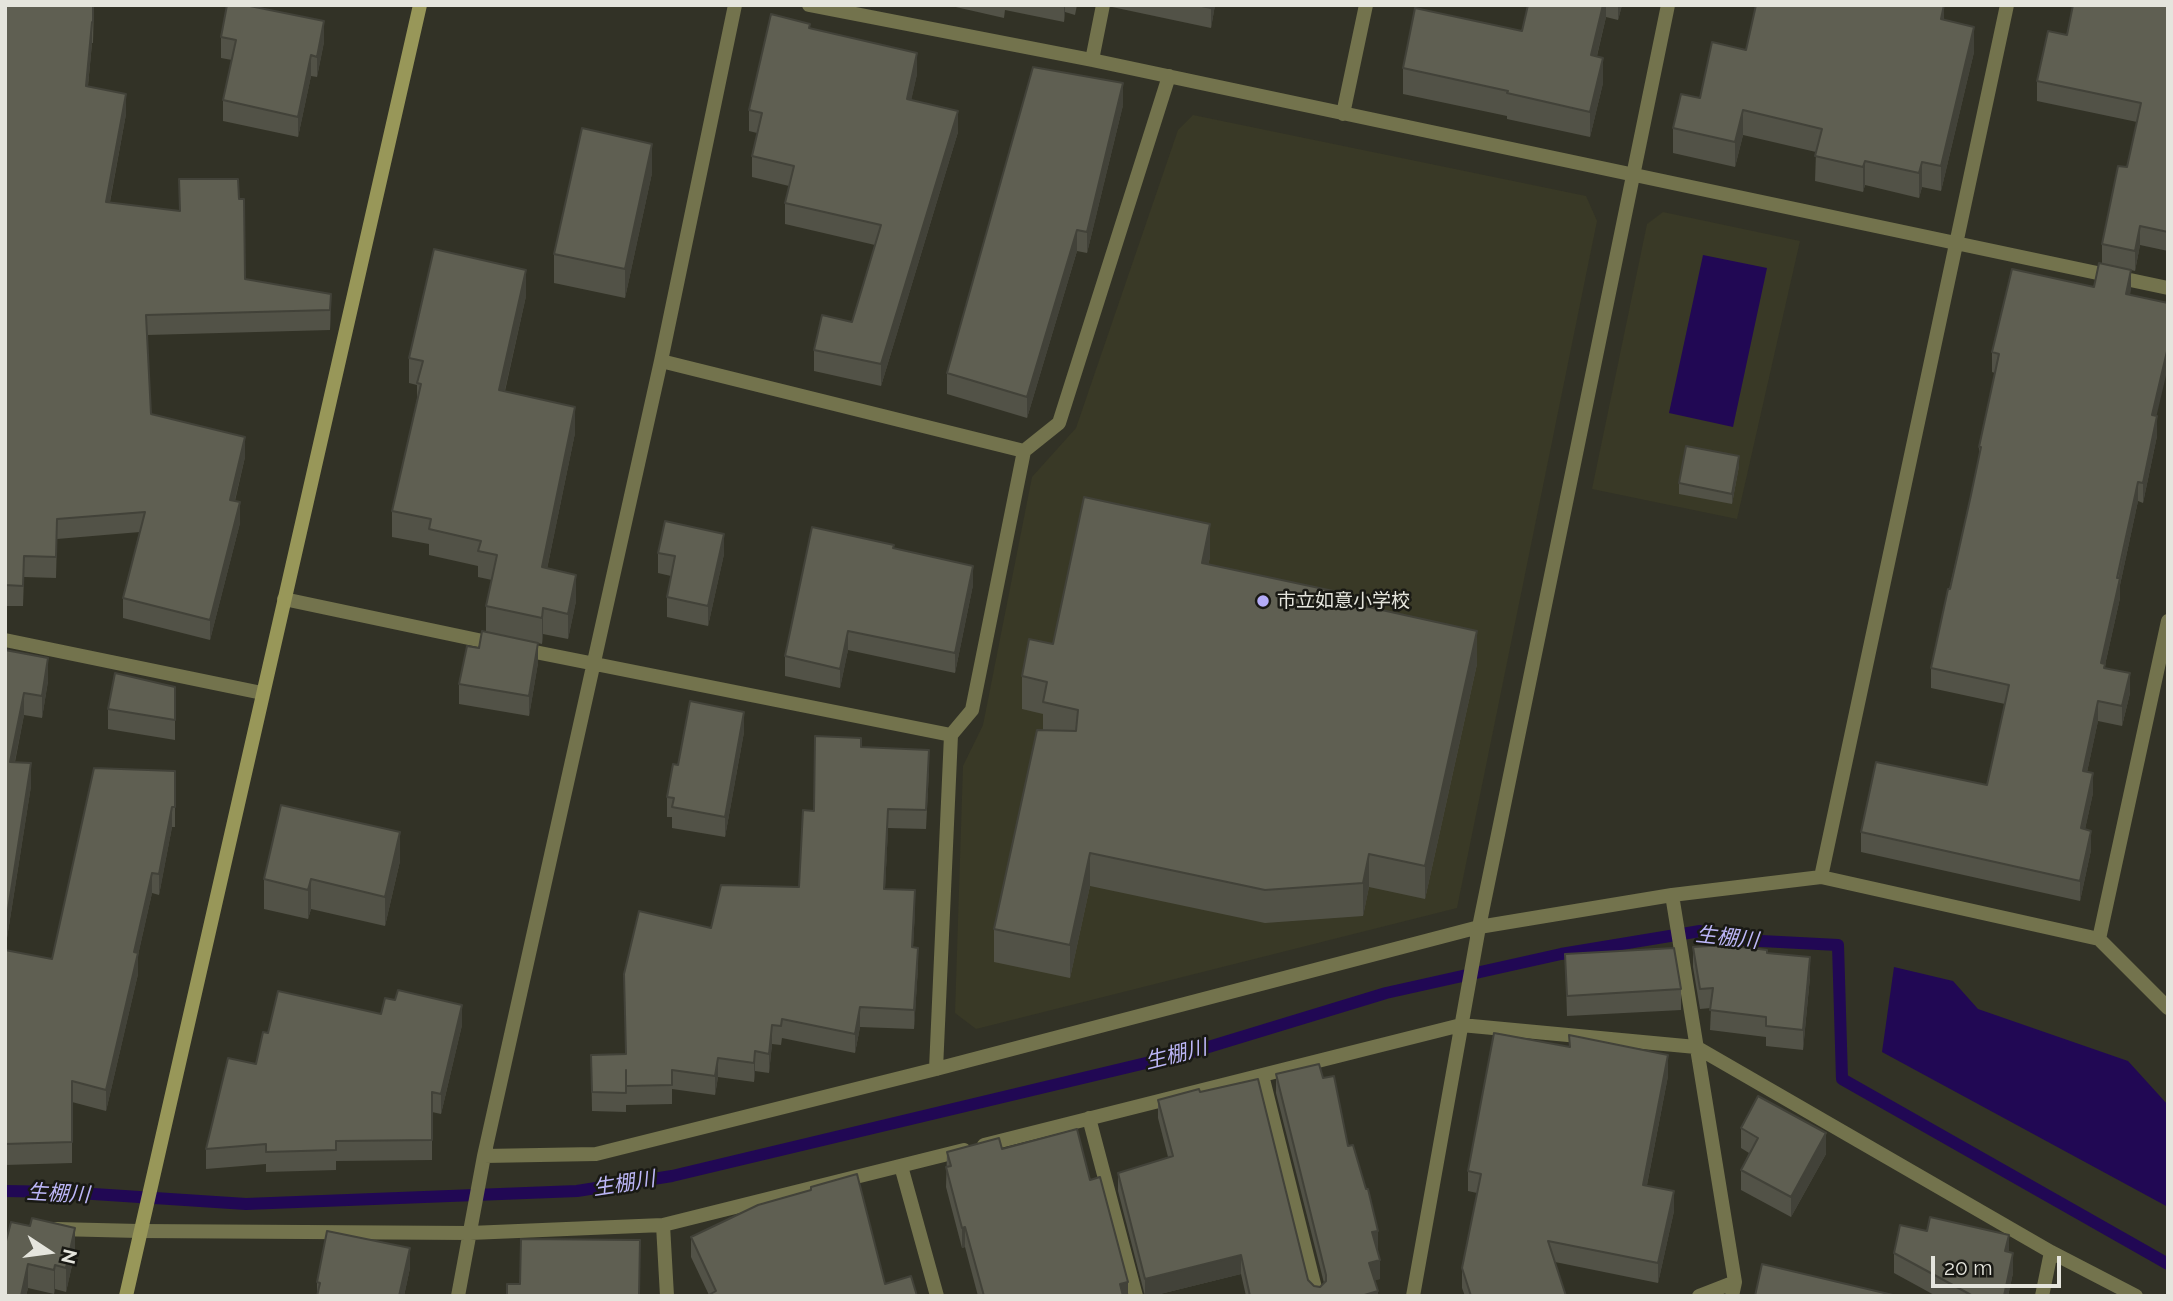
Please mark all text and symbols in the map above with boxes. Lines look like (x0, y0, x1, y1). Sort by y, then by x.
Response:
place label: 市立如意小学校 (1277, 590, 1410, 612)
marker: 市立如意小学校 (1255, 593, 1271, 609)
water label: 生棚川 (1694, 922, 1760, 954)
water label: 生棚川 (1142, 1035, 1210, 1075)
water label: 生棚川 (591, 1167, 657, 1201)
water label: 生棚川 (26, 1180, 90, 1208)
north arrow (14, 1217, 84, 1287)
scale bar (1935, 1242, 2064, 1286)
text: N (57, 1247, 82, 1266)
text: 20 m (1944, 1255, 1992, 1280)

